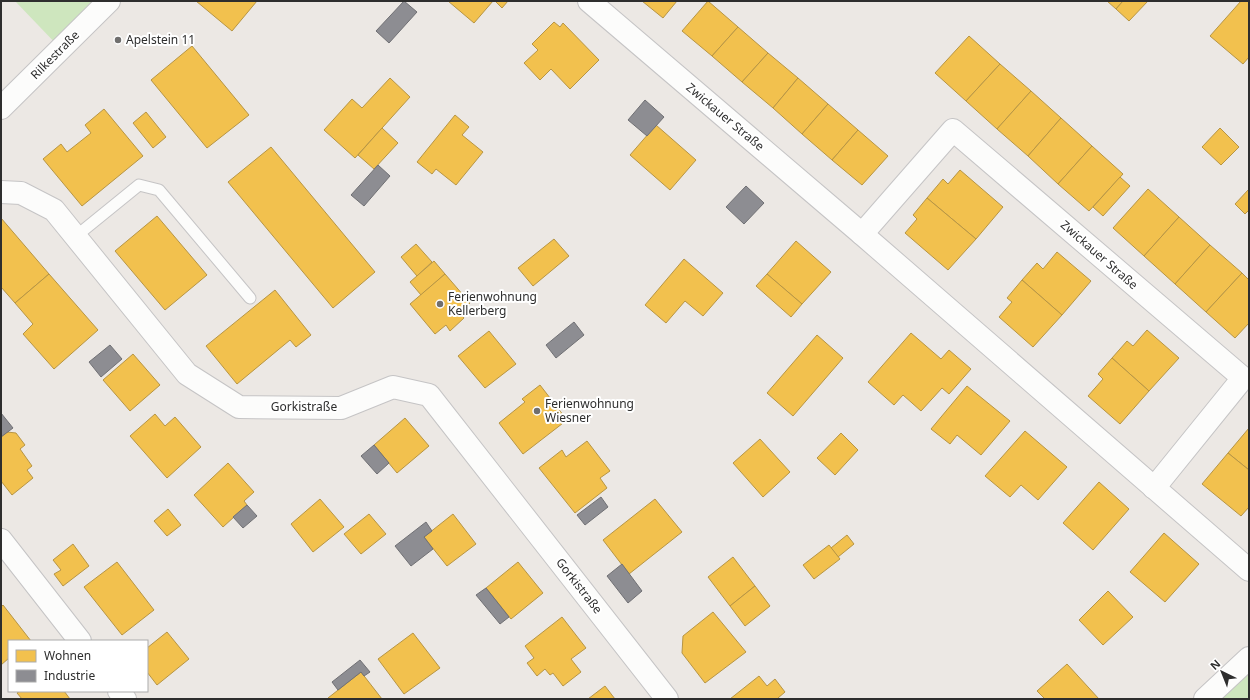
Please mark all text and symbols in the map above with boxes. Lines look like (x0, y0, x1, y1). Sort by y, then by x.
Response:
street label: Rilkestraße (26, 26, 83, 83)
place label: Apelstein 11 (126, 31, 195, 48)
marker: Apelstein 11 (113, 35, 123, 45)
street label: Zwickauer Straße (683, 79, 768, 155)
street label: Zwickauer Straße (1057, 216, 1142, 293)
place label: Ferienwohnung Kellerberg (448, 288, 537, 319)
marker: Ferienwohnung Kellerberg (435, 299, 445, 309)
place label: Ferienwohnung Wiesner (545, 395, 634, 426)
street label: Gorkistraße (271, 398, 337, 415)
marker: Ferienwohnung Wiesner (532, 406, 542, 416)
street label: Gorkistraße (552, 554, 607, 617)
legend (8, 640, 148, 692)
text: Wohnen (44, 647, 91, 664)
north arrow (1202, 652, 1242, 692)
text: N (1206, 656, 1223, 673)
text: Industrie (44, 667, 95, 684)

